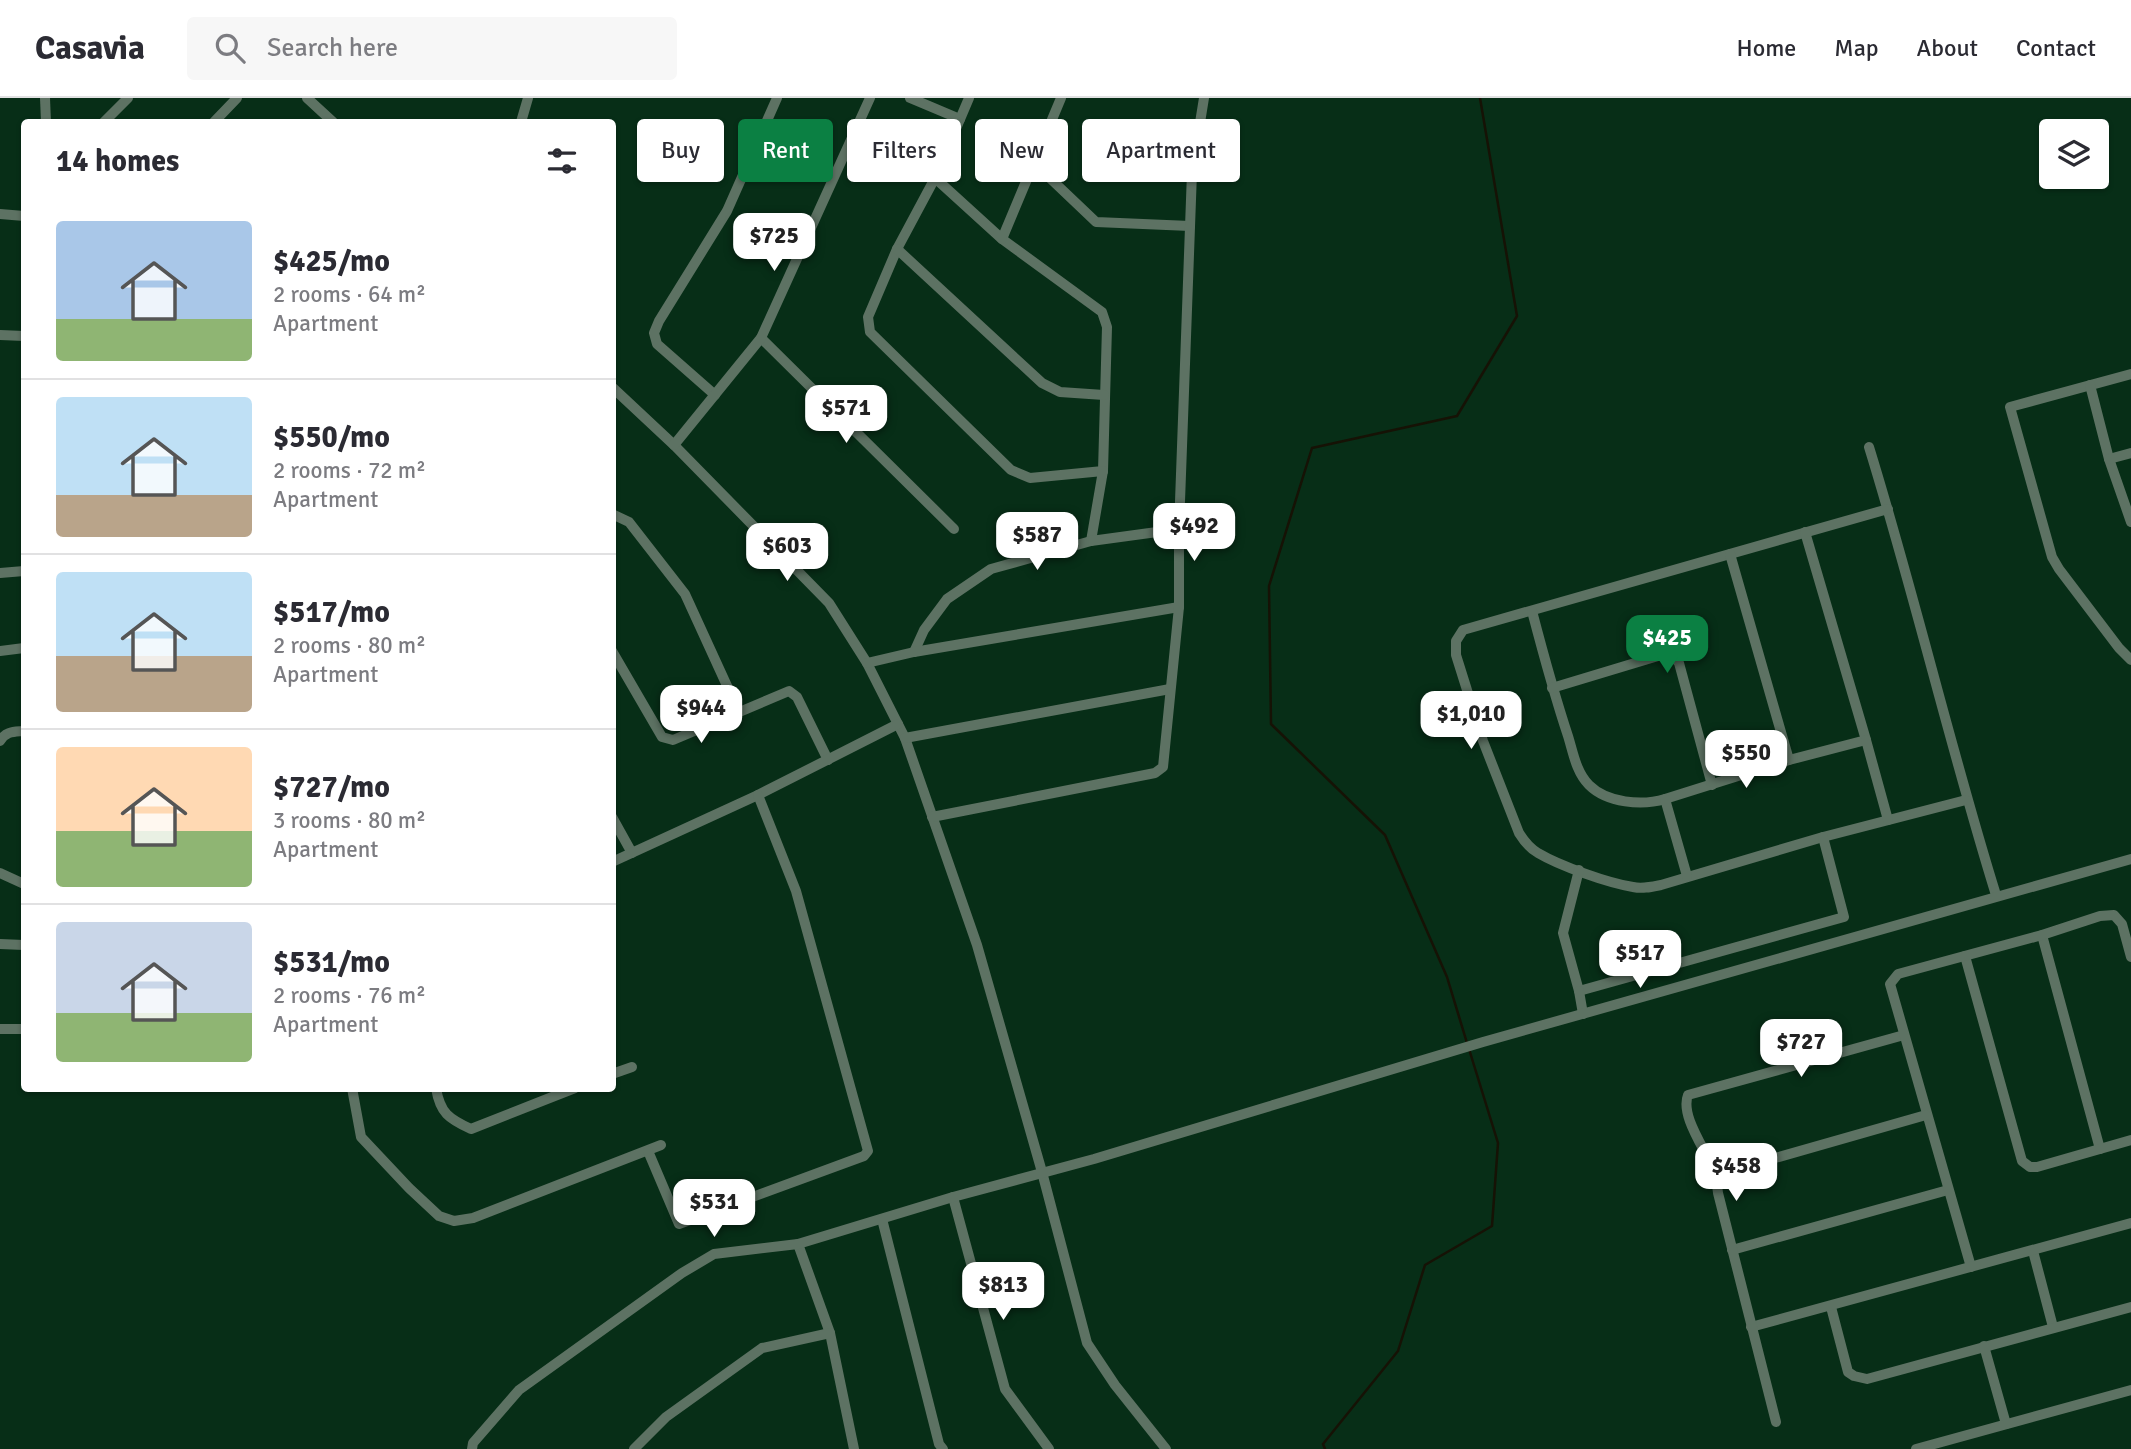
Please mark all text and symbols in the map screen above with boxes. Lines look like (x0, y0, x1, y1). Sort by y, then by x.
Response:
search box (187, 17, 677, 80)
text: Casavia (35, 28, 145, 69)
icon: search (211, 29, 249, 67)
text: Search here (267, 32, 398, 64)
text: Home (1736, 33, 1796, 63)
text: Map (1834, 33, 1879, 63)
text: About (1917, 33, 1978, 63)
text: Contact (2016, 33, 2096, 63)
chip: Buy (637, 119, 724, 182)
chip: Rent (738, 119, 833, 182)
chip: Filters (847, 119, 961, 182)
chip: New (975, 119, 1068, 182)
chip: Apartment (1082, 119, 1240, 182)
map controls (2039, 119, 2109, 189)
button: layers (2039, 119, 2109, 189)
icon: filters (543, 142, 581, 180)
text: 14 homes (56, 143, 179, 180)
pin: $725 (733, 214, 815, 273)
text: $725 (749, 221, 799, 250)
text: $425/mo (273, 243, 390, 280)
icon: home (112, 249, 196, 333)
text: 2 rooms · 64 m² (273, 280, 426, 309)
text: Apartment (273, 309, 378, 338)
pin: $571 (805, 386, 887, 445)
text: $571 (821, 393, 871, 422)
text: $550/mo (273, 419, 390, 456)
icon: home (112, 425, 196, 509)
text: 2 rooms · 72 m² (273, 456, 426, 485)
text: Apartment (273, 485, 378, 514)
pin: $492 (1153, 504, 1235, 563)
text: $492 (1169, 511, 1219, 540)
pin: $587 (996, 512, 1078, 572)
text: $587 (1012, 520, 1062, 549)
pin: $603 (746, 524, 828, 583)
text: $603 (762, 531, 812, 560)
text: $517/mo (273, 594, 390, 631)
icon: home (112, 600, 196, 684)
pin: $425 (1626, 616, 1708, 675)
text: $425 (1642, 623, 1692, 652)
text: 2 rooms · 80 m² (273, 631, 426, 660)
text: Apartment (273, 660, 378, 689)
pin: $944 (660, 686, 742, 745)
pin: $1,010 (1414, 692, 1528, 751)
text: $944 (676, 693, 726, 722)
text: $1,010 (1437, 699, 1505, 728)
pin: $550 (1705, 730, 1787, 790)
text: $550 (1721, 738, 1771, 767)
text: $727/mo (273, 769, 390, 806)
icon: home (112, 775, 196, 859)
text: 3 rooms · 80 m² (273, 806, 426, 835)
text: Apartment (273, 835, 378, 864)
pin: $517 (1599, 930, 1681, 990)
text: $517 (1615, 938, 1665, 967)
text: $531/mo (273, 944, 390, 981)
icon: home (112, 950, 196, 1034)
text: 2 rooms · 76 m² (273, 981, 426, 1010)
text: Apartment (273, 1010, 378, 1039)
pin: $727 (1760, 1020, 1842, 1079)
text: $727 (1776, 1027, 1826, 1056)
pin: $458 (1695, 1144, 1777, 1203)
text: $458 (1711, 1151, 1761, 1180)
pin: $531 (673, 1180, 755, 1239)
text: $531 (689, 1187, 739, 1216)
pin: $813 (962, 1262, 1044, 1322)
text: $813 (978, 1270, 1028, 1299)

